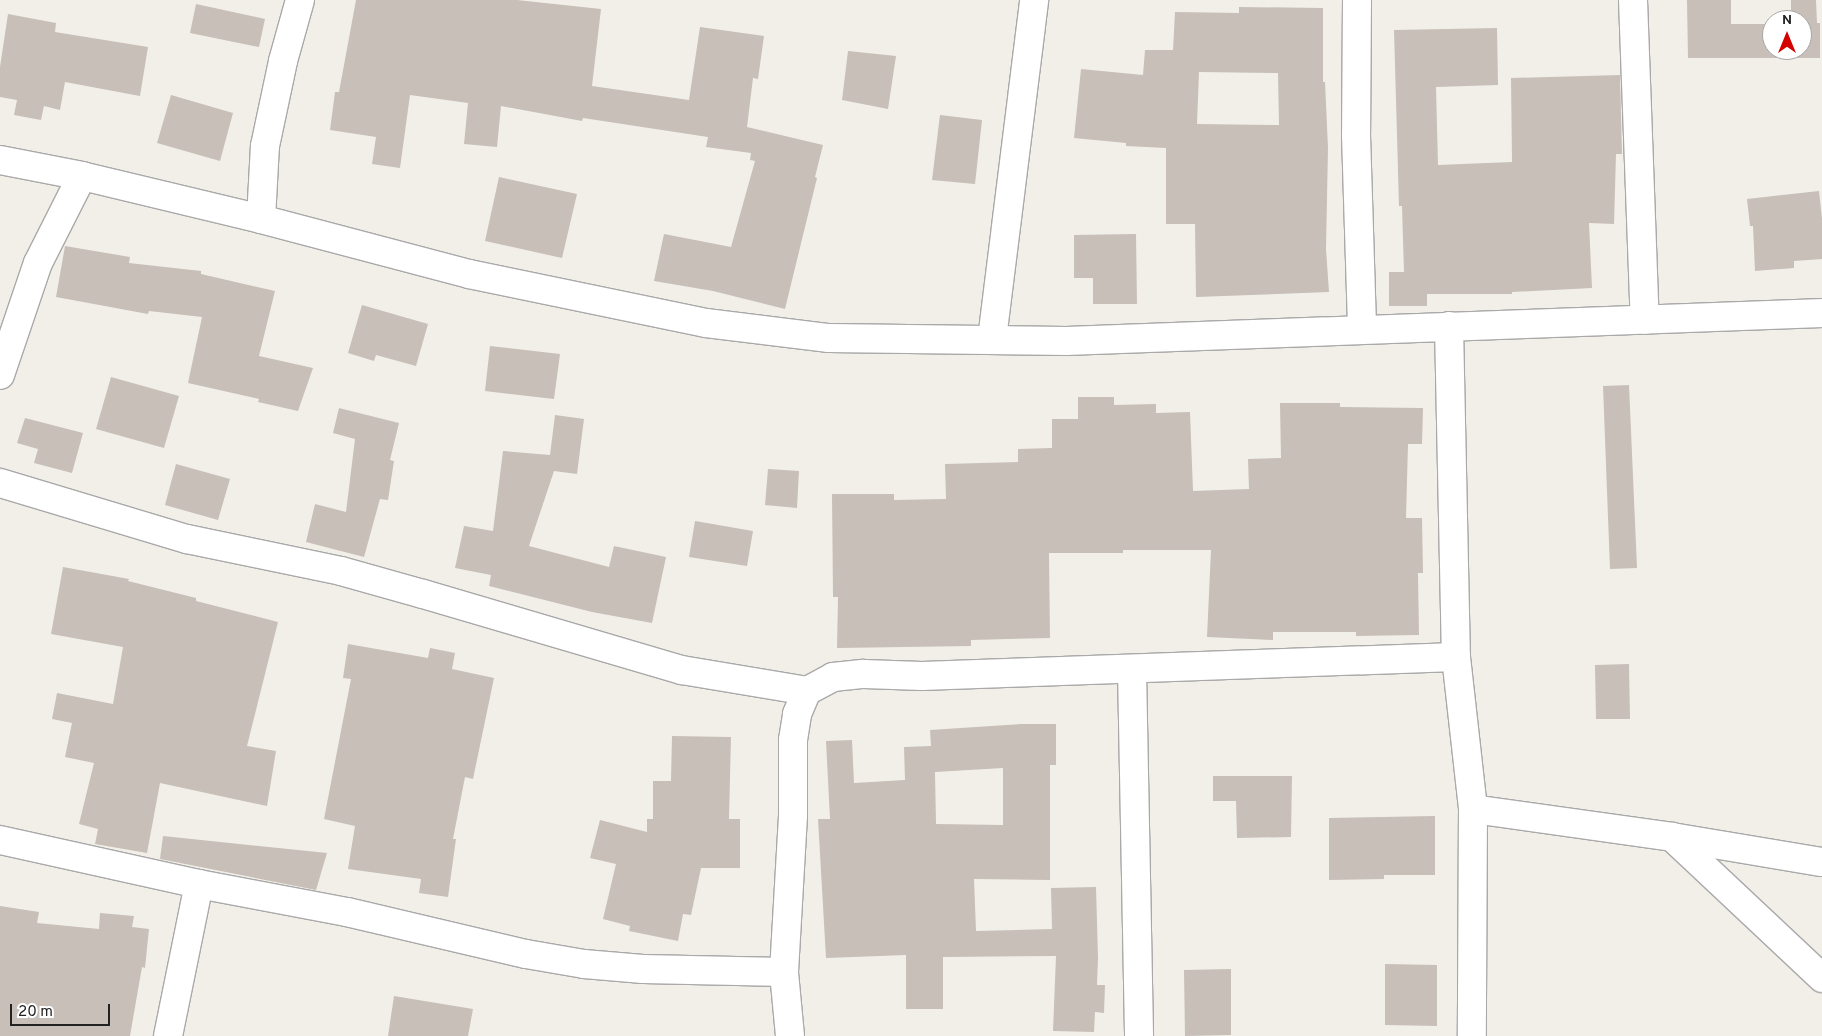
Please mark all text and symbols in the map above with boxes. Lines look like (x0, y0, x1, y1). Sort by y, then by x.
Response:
north arrow (1762, 10, 1812, 60)
text: N (1782, 12, 1792, 29)
scale bar (12, 994, 112, 1026)
text: 20 m (18, 1003, 53, 1022)

